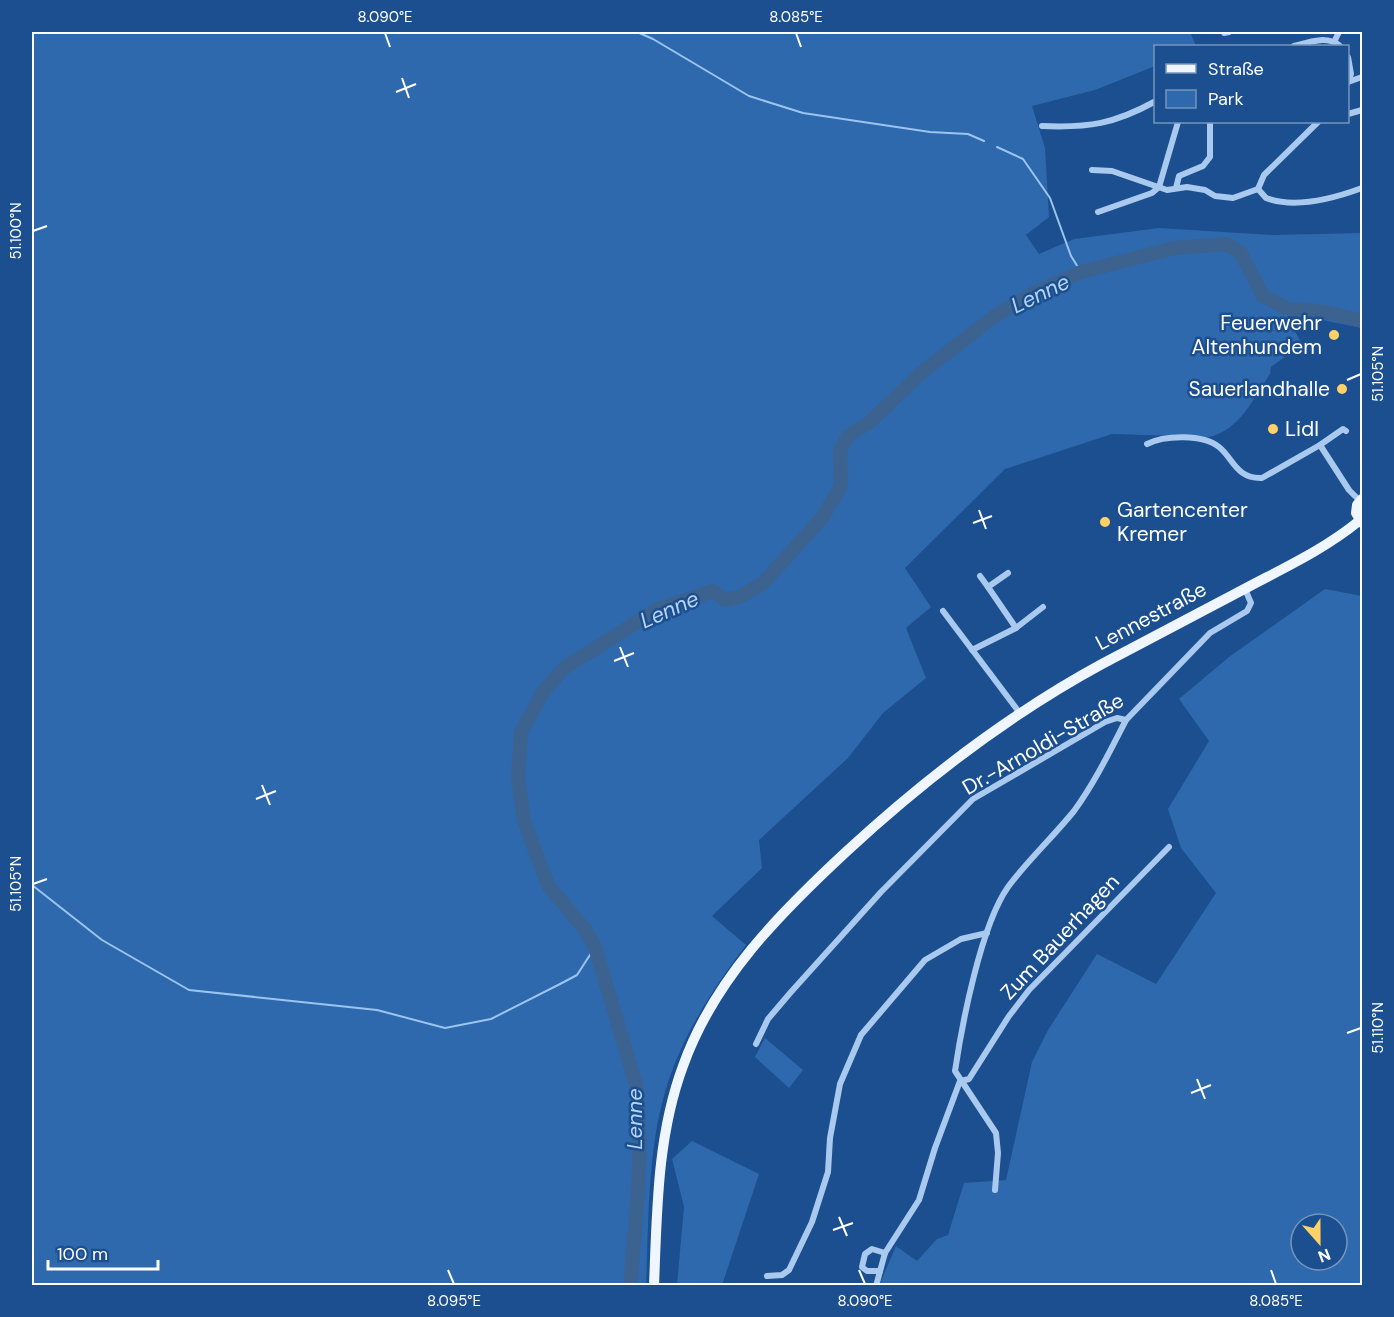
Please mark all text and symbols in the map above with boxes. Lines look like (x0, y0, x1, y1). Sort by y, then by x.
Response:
text: 8.090°E (357, 7, 413, 27)
text: 8.085°E (769, 7, 823, 27)
legend (1154, 45, 1349, 123)
text: Straße (1208, 57, 1264, 81)
text: Park (1208, 87, 1244, 111)
text: 51.100°N (6, 202, 26, 260)
water label: Lenne (1006, 267, 1074, 320)
place label: Feuerwehr Altenhundem (1191, 309, 1322, 361)
marker: Feuerwehr Altenhundem (1327, 328, 1341, 342)
text: 51.105°N (1368, 346, 1388, 402)
place label: Sauerlandhalle (1189, 375, 1330, 403)
marker: Sauerlandhalle (1335, 382, 1349, 396)
place label: Lidl (1285, 415, 1319, 443)
marker: Lidl (1266, 422, 1280, 436)
place label: Gartencenter Kremer (1117, 496, 1248, 548)
marker: Gartencenter Kremer (1098, 515, 1112, 529)
street label: Lennestraße (1091, 575, 1211, 657)
water label: Lenne (635, 584, 703, 635)
street label: Dr.-Arnoldi-Straße (957, 686, 1129, 802)
text: 51.105°N (6, 856, 26, 912)
street label: Zum Bauerhagen (994, 868, 1126, 1006)
text: 51.110°N (1368, 1002, 1388, 1054)
water label: Lenne (620, 1088, 649, 1150)
north arrow (1289, 1212, 1349, 1272)
scale bar (48, 1233, 158, 1271)
text: 100 m (57, 1242, 108, 1266)
text: N (1315, 1244, 1333, 1267)
text: 8.095°E (427, 1291, 481, 1311)
text: 8.090°E (837, 1291, 893, 1311)
text: 8.085°E (1249, 1291, 1303, 1311)

